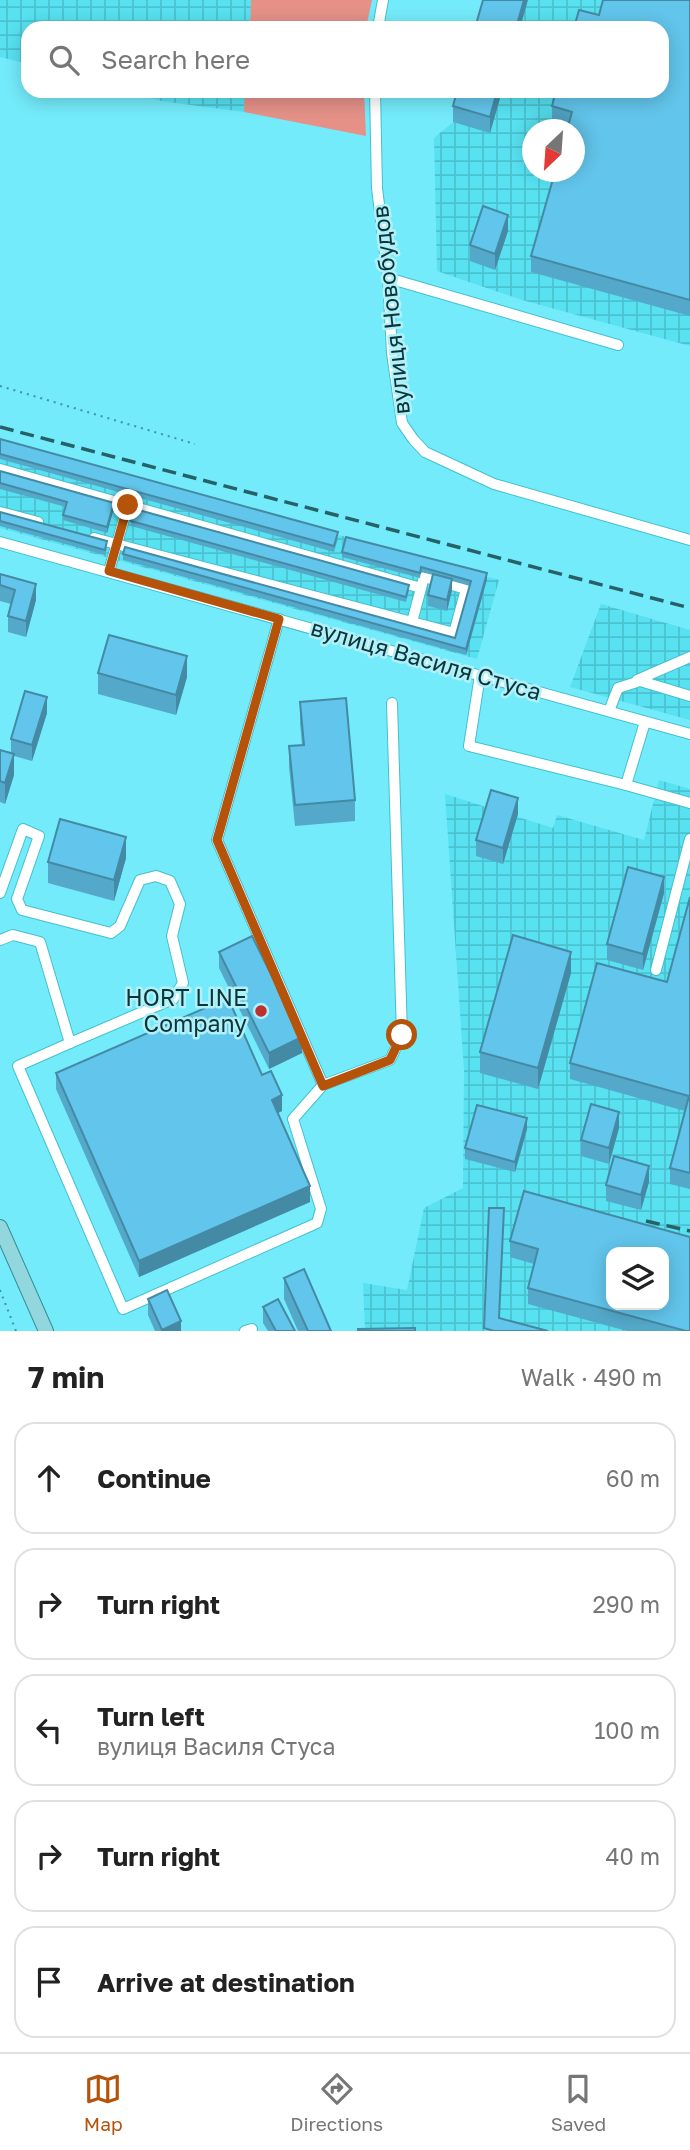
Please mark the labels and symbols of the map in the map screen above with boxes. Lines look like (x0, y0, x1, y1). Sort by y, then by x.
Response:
north arrow (522, 119, 585, 182)
street label: вулиця Новобудов (365, 204, 415, 416)
route end (112, 489, 143, 520)
street label: вулиця Василя Стуса (308, 613, 545, 705)
place label: HORT LINE Company (125, 983, 247, 1037)
marker: HORT LINE Company (253, 1003, 269, 1019)
route start (386, 1019, 417, 1050)

